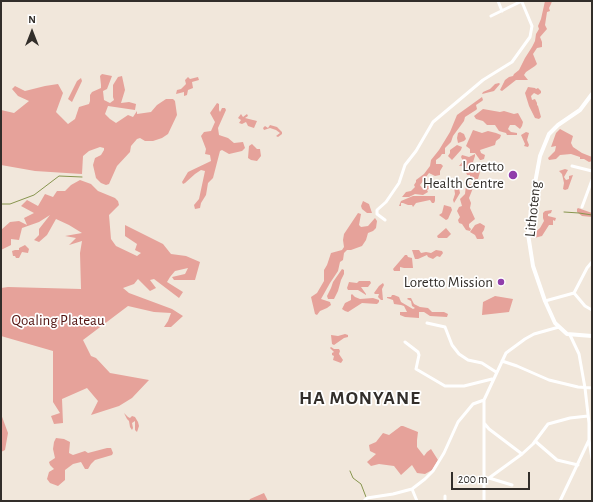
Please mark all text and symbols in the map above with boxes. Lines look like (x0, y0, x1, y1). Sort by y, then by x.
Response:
north arrow (12, 12, 52, 52)
text: N (28, 14, 36, 25)
place label: Loretto Health Centre (423, 157, 504, 192)
marker: Loretto Health Centre (507, 169, 519, 181)
street label: Lithoteng (521, 180, 545, 238)
place label: Loretto Mission (404, 273, 493, 291)
marker: Loretto Mission (496, 277, 506, 287)
park label: Qoaling Plateau (11, 311, 105, 329)
district label: HA MONYANE (299, 387, 421, 409)
scale bar (453, 464, 532, 490)
text: 200 m (458, 473, 488, 485)

